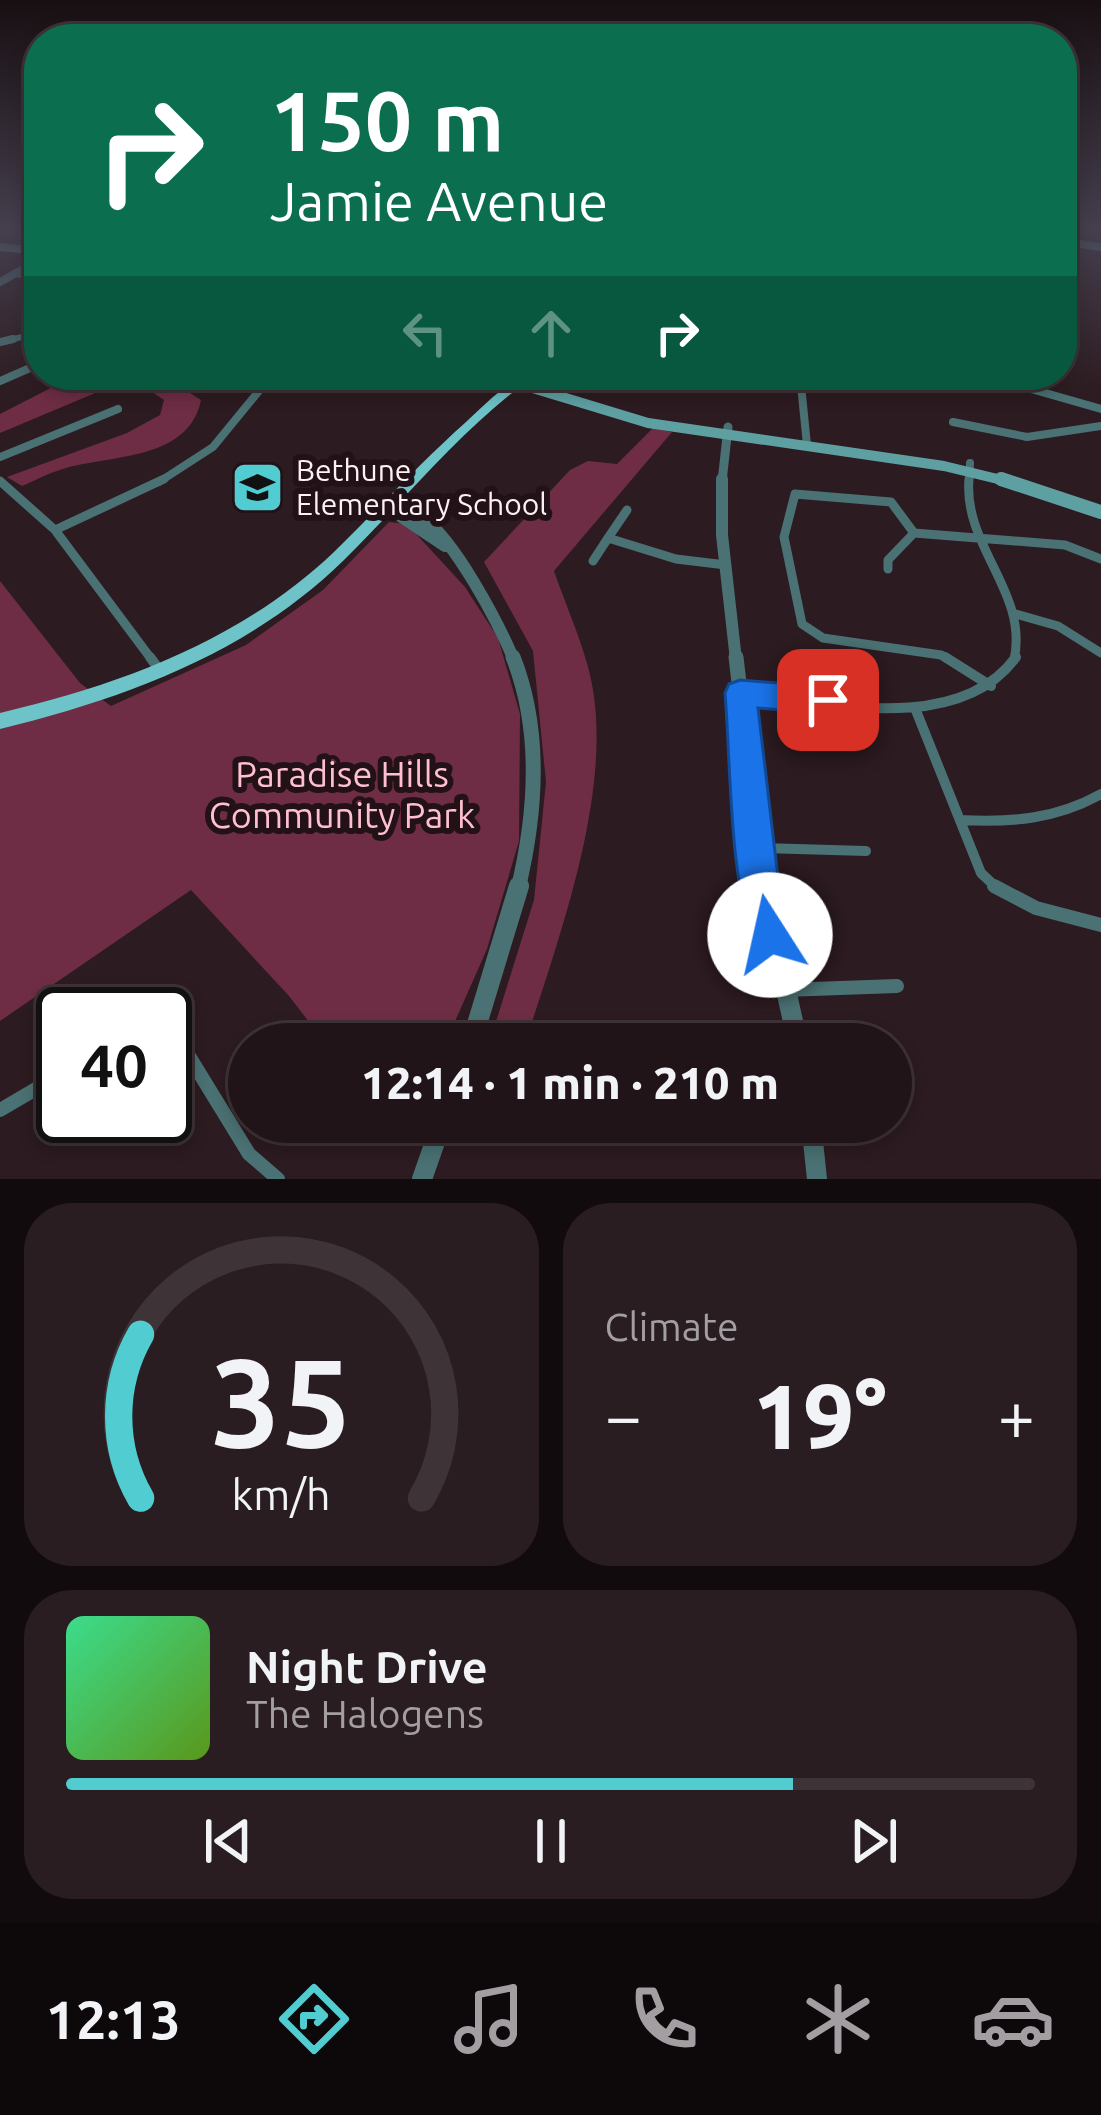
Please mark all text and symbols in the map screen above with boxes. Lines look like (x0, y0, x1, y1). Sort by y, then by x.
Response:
icon: right (72, 72, 228, 228)
text: 150 m (270, 73, 504, 167)
text: Jamie Avenue (270, 171, 608, 231)
icon: left (392, 300, 458, 366)
icon: ahead (518, 300, 584, 366)
icon: right (644, 300, 710, 366)
place label: Bethune Elementary School (296, 453, 547, 521)
school or university icon: Bethune Elementary School (229, 459, 285, 515)
pin (777, 649, 879, 751)
icon: arrive (795, 667, 861, 733)
park label: Paradise Hills Community Park (209, 753, 475, 835)
position arrow (707, 872, 833, 998)
speed limit sign: 40 (36, 987, 192, 1143)
text: 12:14 · 1 min · 210 m (361, 1057, 779, 1108)
text: Climate (605, 1305, 739, 1348)
text: 35 (211, 1331, 352, 1471)
text: 19° (753, 1365, 887, 1466)
text: − (605, 1378, 642, 1452)
text: + (998, 1378, 1035, 1452)
text: km/h (232, 1469, 331, 1517)
text: Night Drive (246, 1641, 488, 1692)
text: The Halogens (246, 1692, 484, 1735)
icon: previous (195, 1808, 261, 1874)
icon: pause (518, 1808, 584, 1874)
icon: next (841, 1808, 907, 1874)
icon: directions (272, 1977, 356, 2061)
icon: music (447, 1977, 531, 2061)
icon: phone (622, 1977, 706, 2061)
icon: climate (796, 1977, 880, 2061)
icon: car (971, 1977, 1055, 2061)
text: 12:13 (45, 1989, 181, 2049)

